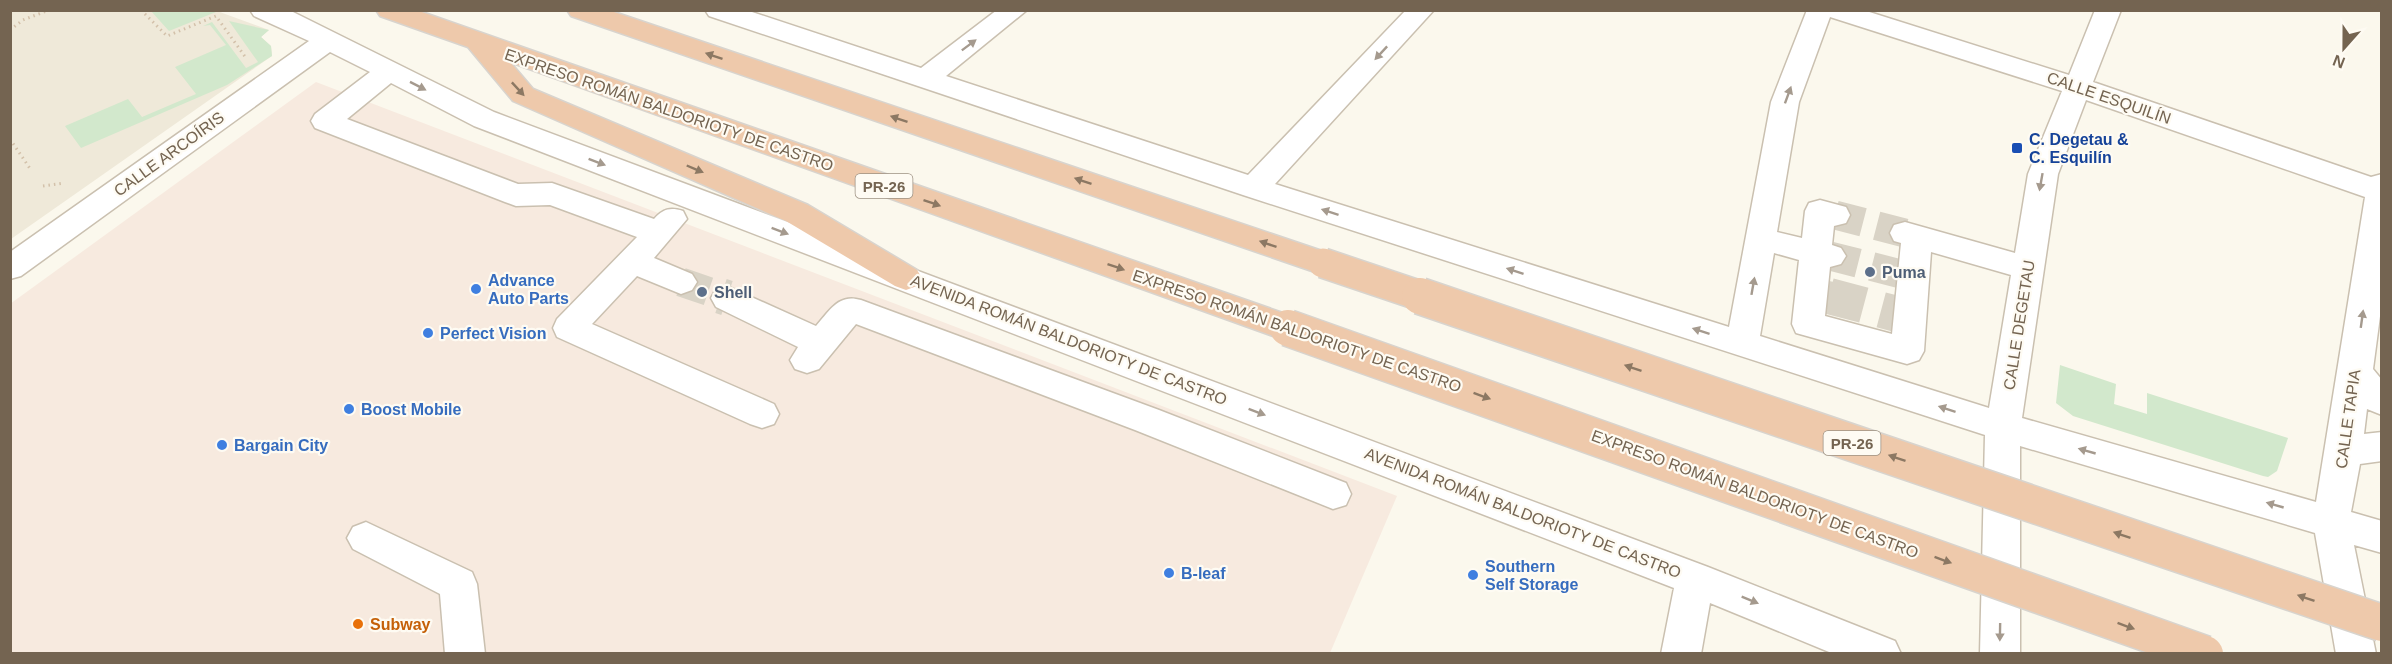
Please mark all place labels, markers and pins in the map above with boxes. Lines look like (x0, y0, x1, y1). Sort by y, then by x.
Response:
place label: C. Degetau & C. Esquilín (2029, 131, 2129, 166)
marker: C. Degetau & C. Esquilín (2010, 141, 2024, 155)
place label: Puma (1882, 264, 1926, 281)
marker: Puma (1863, 265, 1877, 279)
place label: Advance Auto Parts (488, 272, 569, 307)
marker: Advance Auto Parts (469, 282, 483, 296)
place label: Shell (714, 284, 752, 301)
marker: Shell (695, 285, 709, 299)
place label: Perfect Vision (440, 325, 546, 342)
marker: Perfect Vision (421, 326, 435, 340)
place label: Boost Mobile (361, 401, 462, 418)
marker: Boost Mobile (342, 402, 356, 416)
place label: Bargain City (234, 437, 328, 454)
marker: Bargain City (215, 438, 229, 452)
place label: Southern Self Storage (1485, 558, 1578, 593)
place label: B-leaf (1181, 565, 1226, 582)
marker: B-leaf (1162, 566, 1176, 580)
marker: Southern Self Storage (1466, 568, 1480, 582)
place label: Subway (370, 616, 431, 633)
marker: Subway (351, 617, 365, 631)

